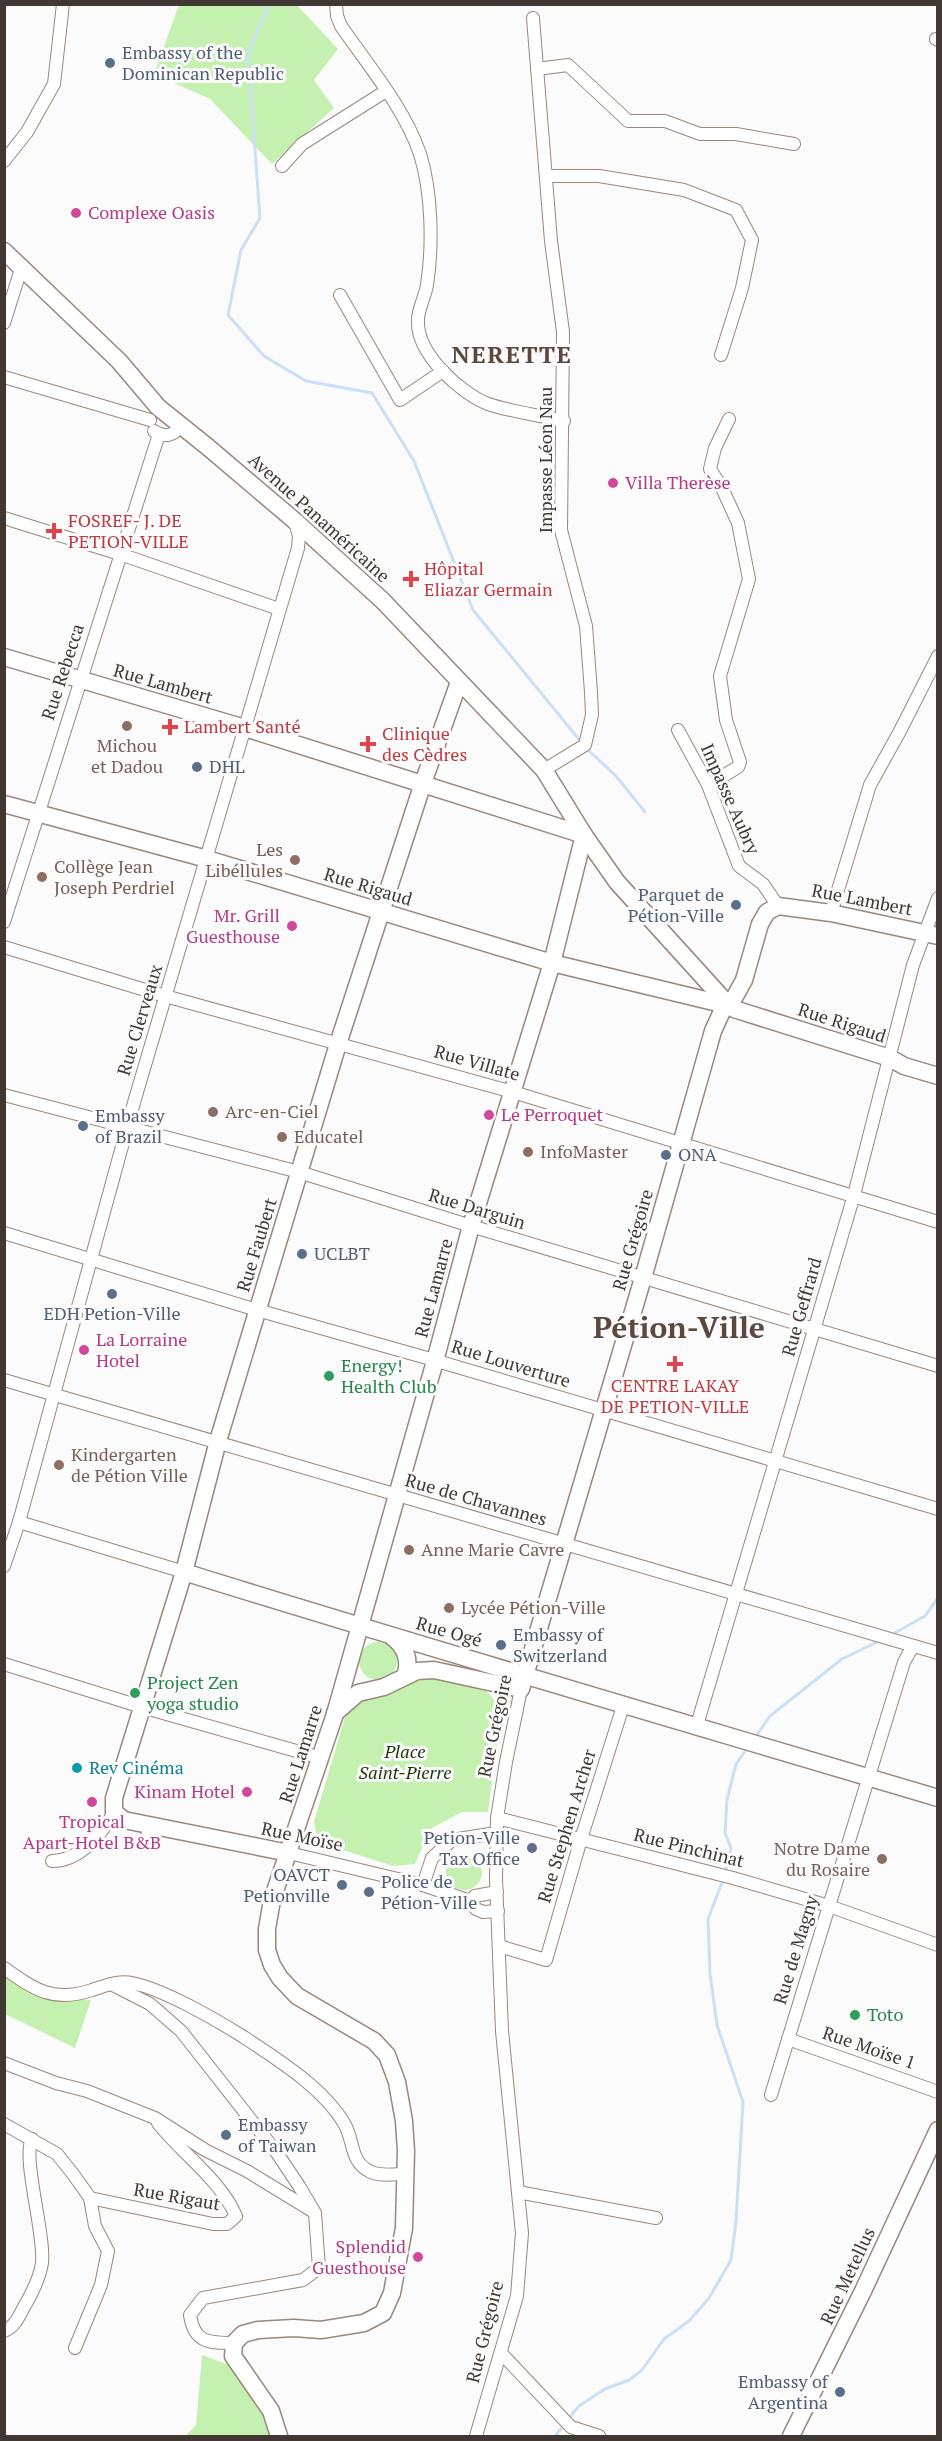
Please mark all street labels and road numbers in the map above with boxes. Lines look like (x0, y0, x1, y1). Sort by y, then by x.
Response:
street label: Impasse Léon Nau (533, 387, 557, 533)
street label: Avenue Panaméricaine (244, 447, 395, 587)
street label: Rue Rebecca (35, 621, 89, 723)
street label: Rue Lambert (111, 657, 216, 709)
street label: Impasse Aubry (696, 740, 766, 858)
street label: Rue Rigaud (321, 861, 415, 911)
street label: Rue Lambert (810, 877, 915, 921)
street label: Rue Clerveaux (111, 961, 168, 1078)
street label: Rue Rigaud (795, 997, 889, 1048)
street label: Rue Villate (432, 1038, 523, 1086)
street label: Rue Darguin (426, 1182, 529, 1234)
street label: Rue Grégoire (606, 1186, 658, 1293)
street label: Rue Faubert (230, 1195, 282, 1295)
street label: Rue Lamarre (408, 1236, 458, 1340)
street label: Rue Geffrard (775, 1254, 827, 1359)
street label: Rue Louverture (449, 1334, 574, 1393)
street label: Rue de Chavannes (403, 1467, 550, 1531)
street label: Rue Ogé (414, 1610, 485, 1652)
street label: Rue Grégoire (471, 1672, 517, 1779)
street label: Rue Lamarre (273, 1702, 327, 1806)
street label: Rue Stephen Archer (531, 1746, 601, 1905)
street label: Rue Moïse (259, 1816, 345, 1856)
street label: Rue Pinchinat (632, 1822, 747, 1872)
street label: Rue de Magny (767, 1891, 823, 2007)
street label: Rue Moïse 1 (820, 2020, 919, 2074)
street label: Rue Rigaut (132, 2177, 223, 2216)
street label: Rue Metellus (814, 2223, 880, 2328)
street label: Rue Grégoire (460, 2278, 508, 2385)

